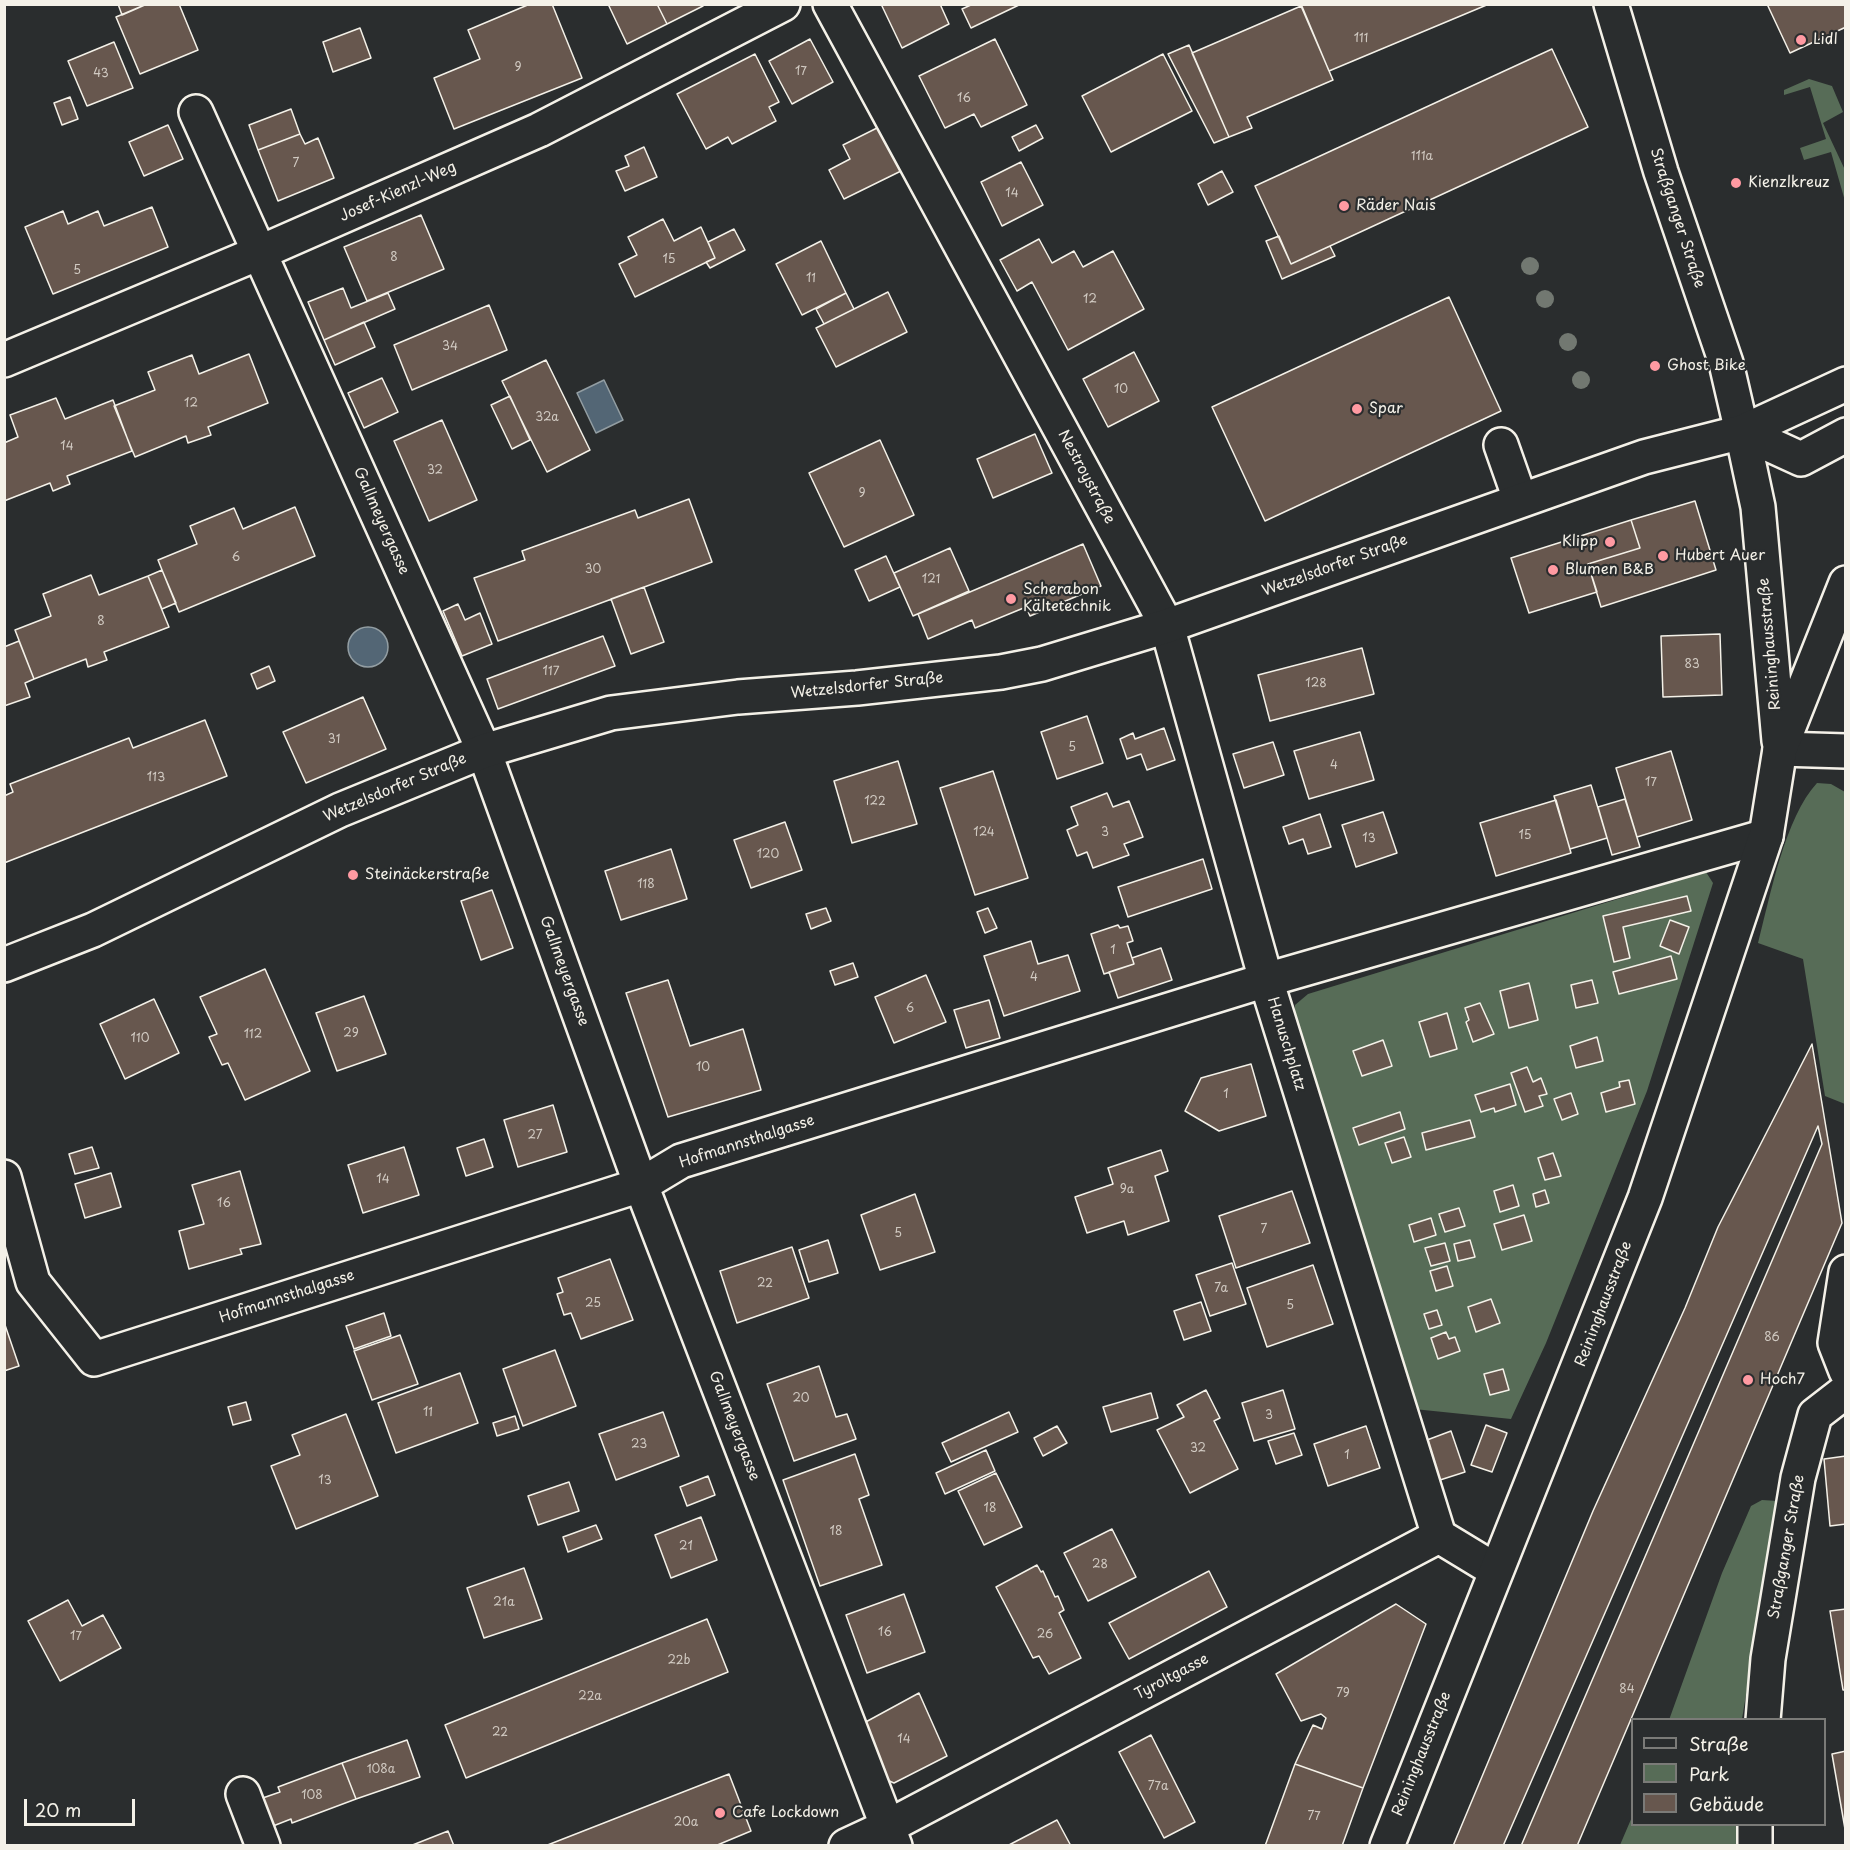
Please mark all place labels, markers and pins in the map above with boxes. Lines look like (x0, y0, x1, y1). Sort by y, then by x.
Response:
place label: Lidl (1813, 31, 1838, 49)
marker: Lidl (1794, 33, 1808, 47)
place label: Kienzlkreuz (1748, 174, 1829, 192)
marker: Kienzlkreuz (1729, 176, 1743, 190)
place label: Räder Nais (1356, 197, 1436, 215)
marker: Räder Nais (1337, 199, 1351, 213)
place label: Ghost Bike (1667, 357, 1746, 375)
marker: Ghost Bike (1648, 359, 1662, 373)
place label: Spar (1369, 400, 1403, 418)
marker: Spar (1350, 402, 1364, 416)
place label: Klipp (1562, 533, 1598, 551)
marker: Klipp (1603, 535, 1617, 549)
place label: Hubert Auer (1675, 547, 1765, 565)
marker: Hubert Auer (1656, 549, 1670, 563)
place label: Blumen B&B (1565, 561, 1654, 579)
marker: Blumen B&B (1546, 563, 1560, 577)
place label: Scherabon Kältetechnik (1023, 581, 1111, 616)
marker: Scherabon Kältetechnik (1004, 592, 1018, 606)
place label: Steinäckerstraße (365, 866, 489, 884)
marker: Steinäckerstraße (346, 868, 360, 882)
place label: Hoch7 (1760, 1371, 1805, 1389)
marker: Hoch7 (1741, 1373, 1755, 1387)
place label: Cafe Lockdown (732, 1804, 839, 1822)
marker: Cafe Lockdown (713, 1806, 727, 1820)

